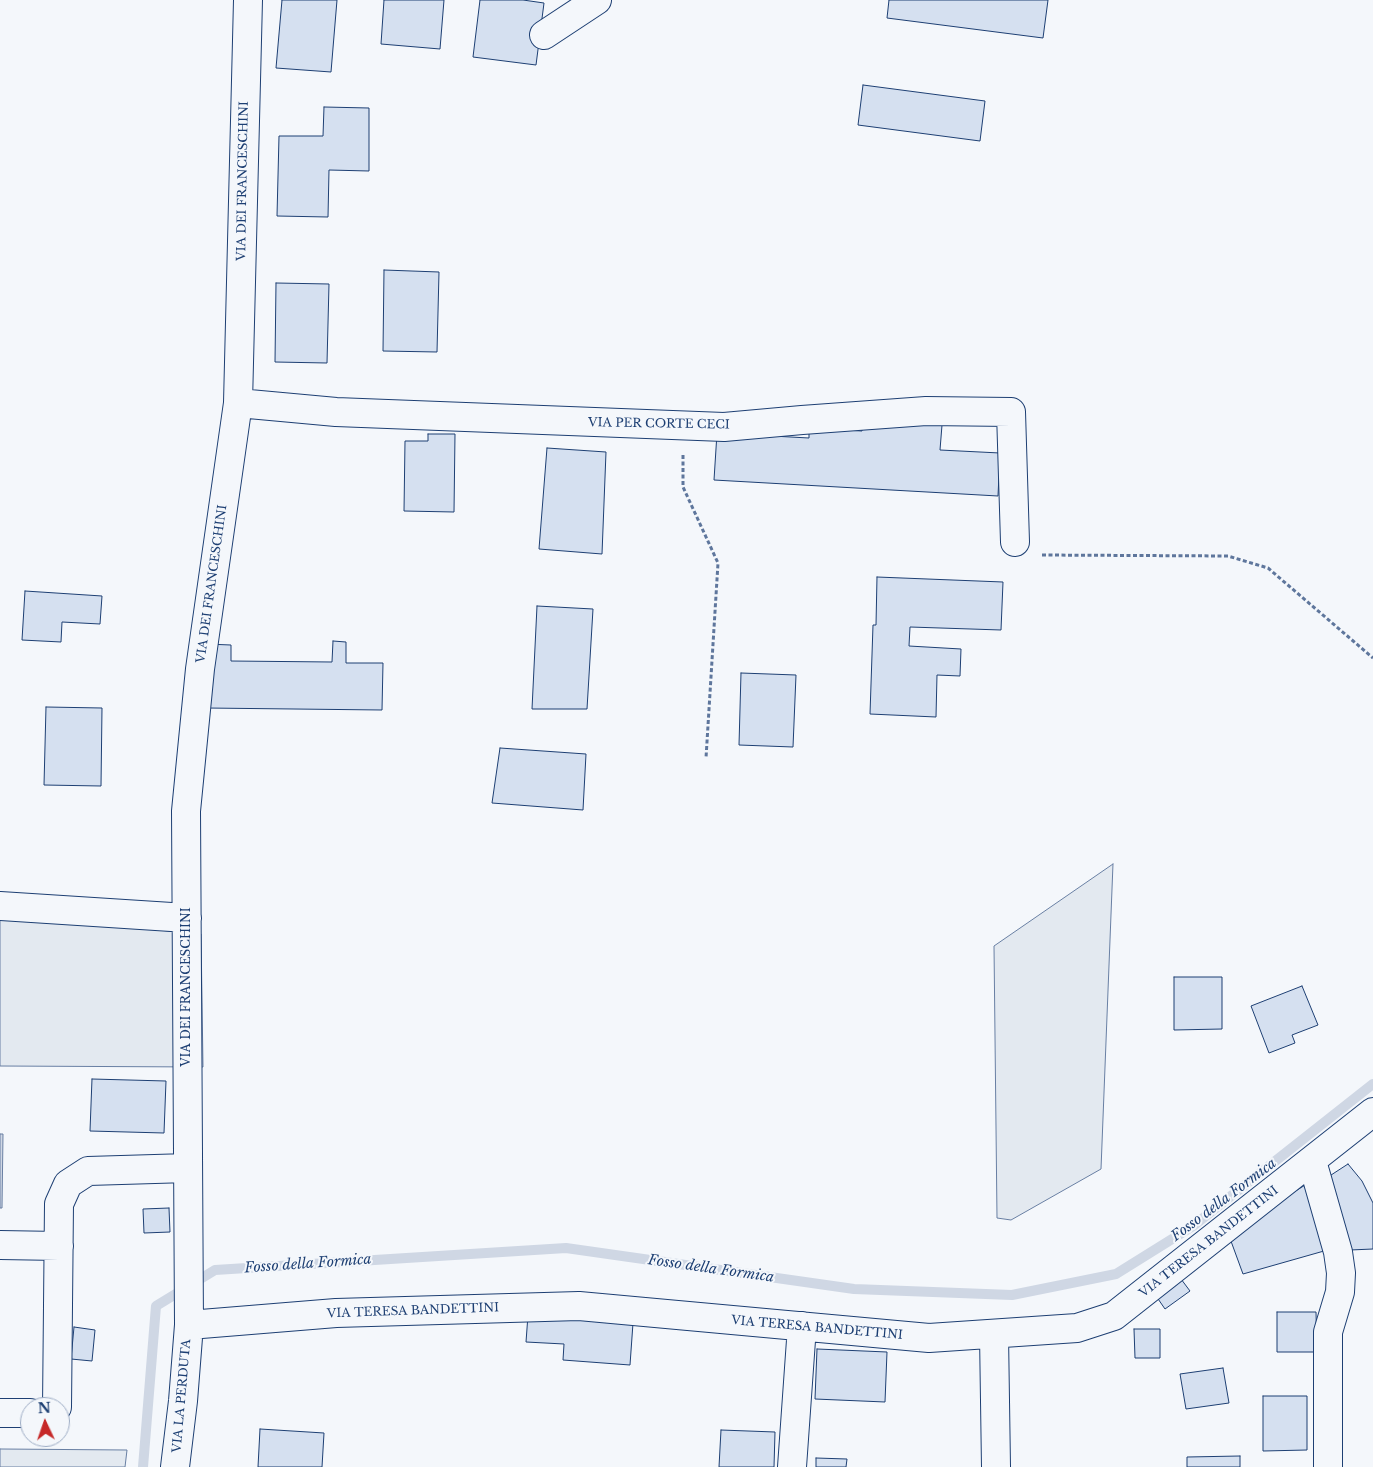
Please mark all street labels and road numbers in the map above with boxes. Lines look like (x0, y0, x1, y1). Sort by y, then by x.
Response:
street label: VIA DEI FRANCESCHINI (234, 101, 252, 261)
street label: VIA PER CORTE CECI (588, 416, 730, 432)
street label: VIA DEI FRANCESCHINI (194, 504, 230, 664)
street label: VIA DEI FRANCESCHINI (180, 907, 194, 1067)
street label: VIA TERESA BANDETTINI (1137, 1183, 1281, 1301)
street label: VIA TERESA BANDETTINI (327, 1301, 499, 1321)
street label: VIA TERESA BANDETTINI (731, 1313, 903, 1343)
street label: VIA LA PERDUTA (170, 1339, 194, 1453)

